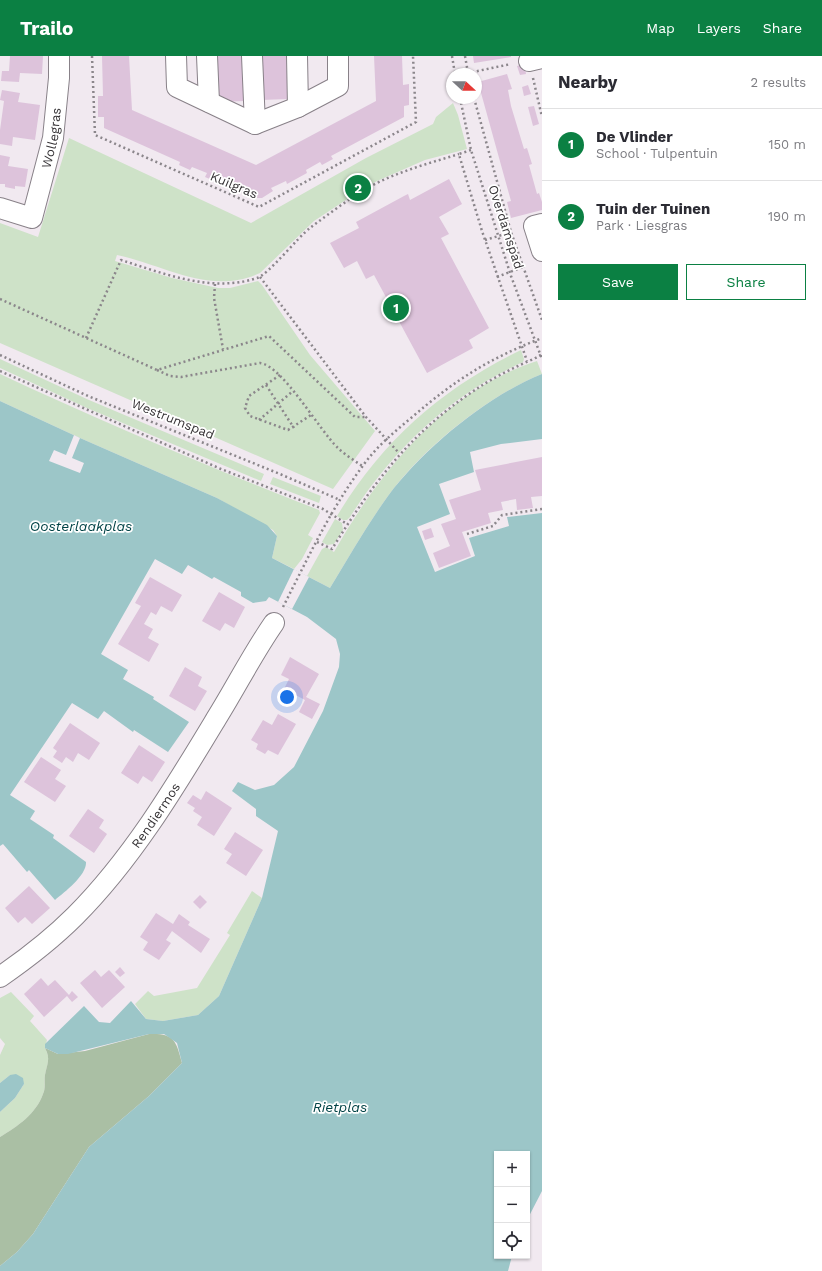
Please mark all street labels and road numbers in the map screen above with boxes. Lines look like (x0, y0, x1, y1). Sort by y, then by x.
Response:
street label: Wollegras (38, 107, 64, 170)
street label: Kuilgras (208, 168, 260, 202)
street label: Overdamspad (485, 183, 527, 271)
street label: Westrumspad (129, 396, 217, 442)
street label: Rendiermos (128, 780, 183, 851)

